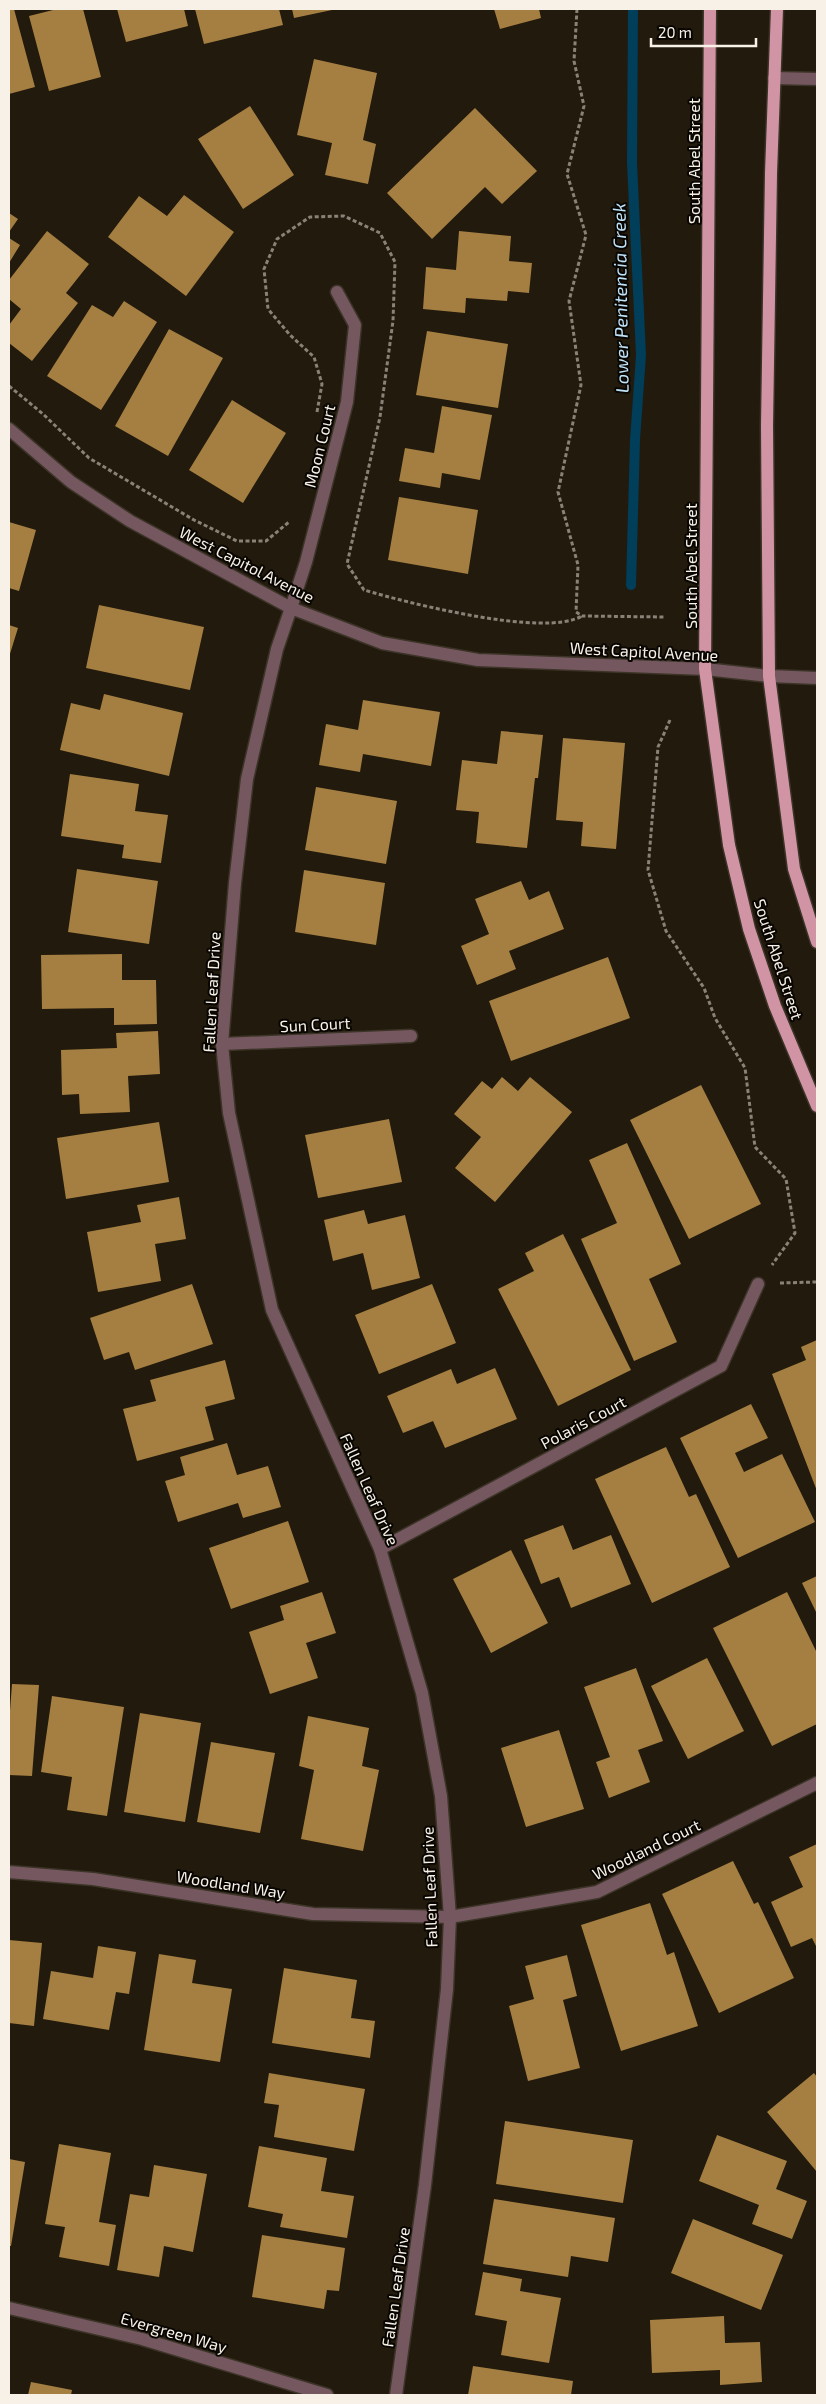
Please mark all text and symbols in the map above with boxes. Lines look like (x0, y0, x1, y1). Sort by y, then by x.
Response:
scale bar (651, 15, 756, 47)
text: 20 m (658, 23, 692, 41)
street label: South Abel Street (684, 98, 703, 224)
water label: Lower Penitencia Creek (607, 203, 633, 393)
street label: Moon Court (300, 403, 338, 489)
street label: South Abel Street (681, 503, 700, 629)
street label: West Capitol Avenue (176, 522, 318, 606)
street label: West Capitol Avenue (569, 638, 719, 664)
street label: South Abel Street (751, 896, 807, 1022)
street label: Fallen Leaf Drive (198, 931, 224, 1053)
street label: Sun Court (279, 1013, 351, 1035)
street label: Polaris Court (537, 1392, 629, 1452)
street label: Fallen Leaf Drive (337, 1430, 403, 1548)
street label: Woodland Court (589, 1815, 703, 1883)
street label: Fallen Leaf Drive (417, 1826, 441, 1948)
street label: Woodland Way (175, 1866, 287, 1902)
street label: Fallen Leaf Drive (377, 2226, 413, 2348)
street label: Evergreen Way (119, 2308, 230, 2356)

